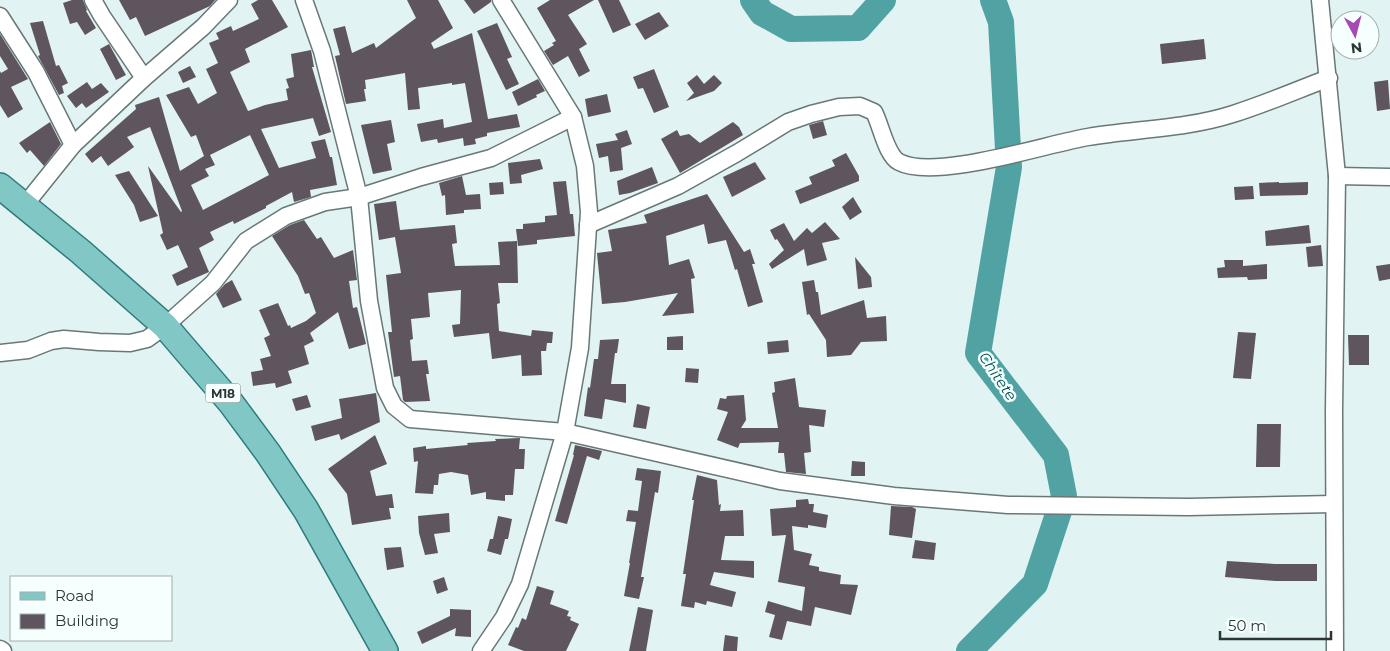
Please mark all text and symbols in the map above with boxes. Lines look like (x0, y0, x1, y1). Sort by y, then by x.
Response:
north arrow (1330, 10, 1380, 60)
text: N (1350, 38, 1363, 58)
water label: Chitete (975, 348, 1021, 404)
road number: M18 (206, 383, 240, 402)
legend (10, 576, 172, 641)
text: Road (55, 586, 94, 605)
scale bar (1220, 608, 1331, 640)
text: Building (55, 611, 119, 630)
text: 50 m (1228, 616, 1266, 635)

